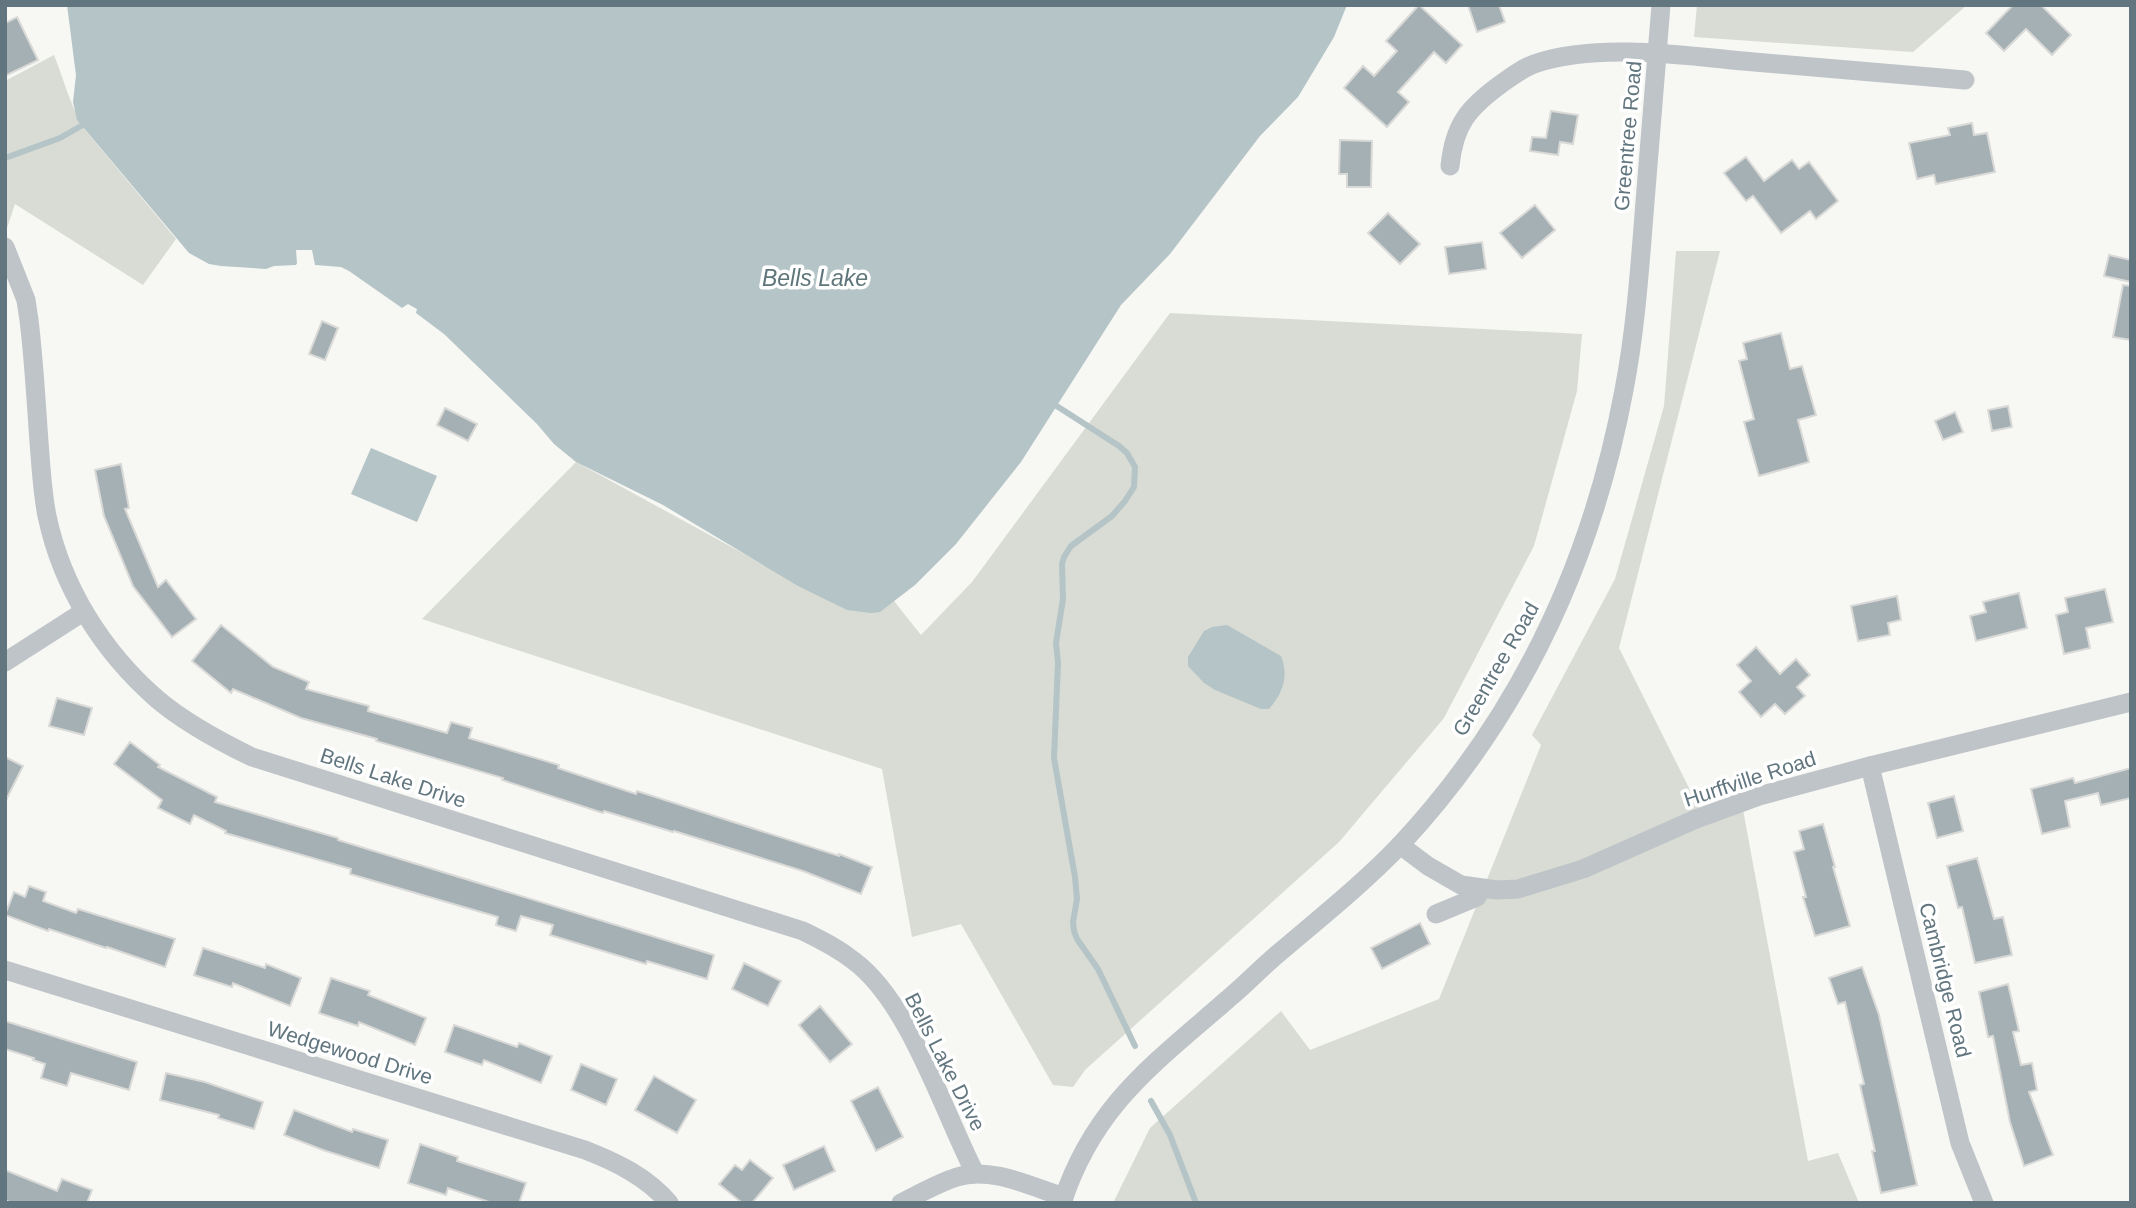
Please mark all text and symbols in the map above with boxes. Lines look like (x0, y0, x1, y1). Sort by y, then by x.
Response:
street label: Greentree Road (1609, 60, 1646, 212)
water label: Bells Lake (762, 265, 868, 291)
street label: Greentree Road (1448, 598, 1543, 740)
street label: Bells Lake Drive (317, 743, 469, 812)
street label: Hurffville Road (1681, 746, 1819, 811)
street label: Cambridge Road (1915, 900, 1976, 1060)
street label: Bells Lake Drive (901, 989, 990, 1135)
street label: Wedgewood Drive (265, 1016, 435, 1089)

